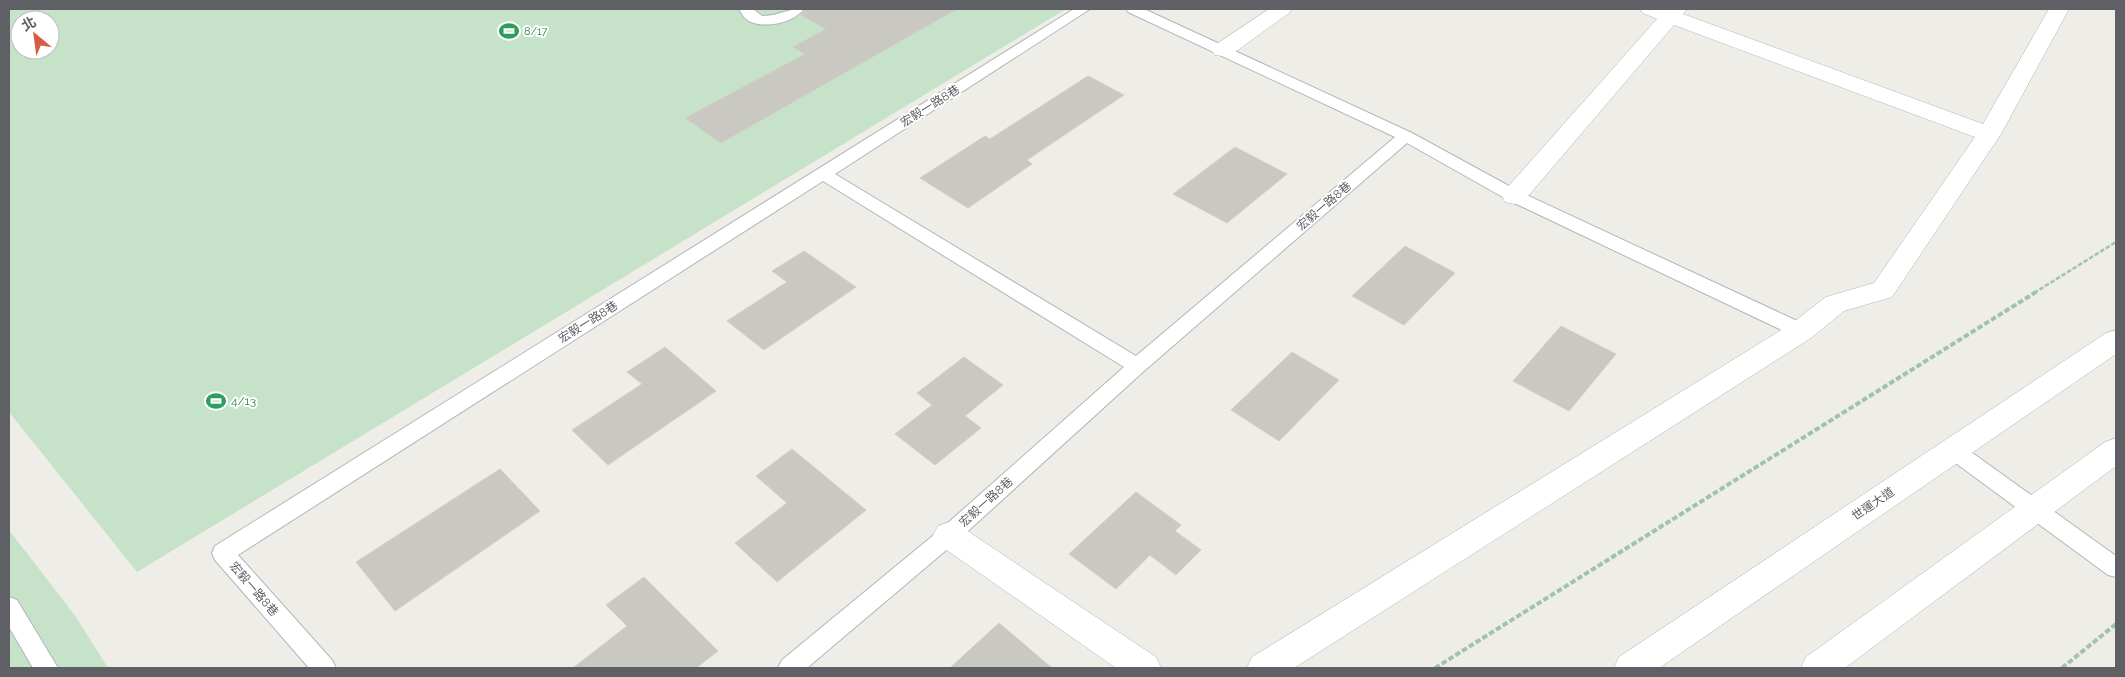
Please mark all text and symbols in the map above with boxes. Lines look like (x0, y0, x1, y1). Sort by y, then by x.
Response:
north arrow (10, 10, 60, 60)
text: 北 (19, 13, 39, 34)
sports icon: 8/17 (498, 20, 520, 42)
place label: 8/17 (524, 25, 548, 38)
street label: 宏毅一路8巷 (898, 82, 962, 130)
street label: 宏毅一路8巷 (1294, 179, 1354, 233)
street label: 宏毅一路8巷 (556, 298, 620, 346)
sports icon: 4/13 (205, 390, 227, 412)
place label: 4/13 (231, 394, 256, 408)
street label: 宏毅一路8巷 (956, 474, 1016, 530)
street label: 世運大道 (1849, 485, 1897, 523)
street label: 宏毅一路8巷 (227, 559, 281, 619)

